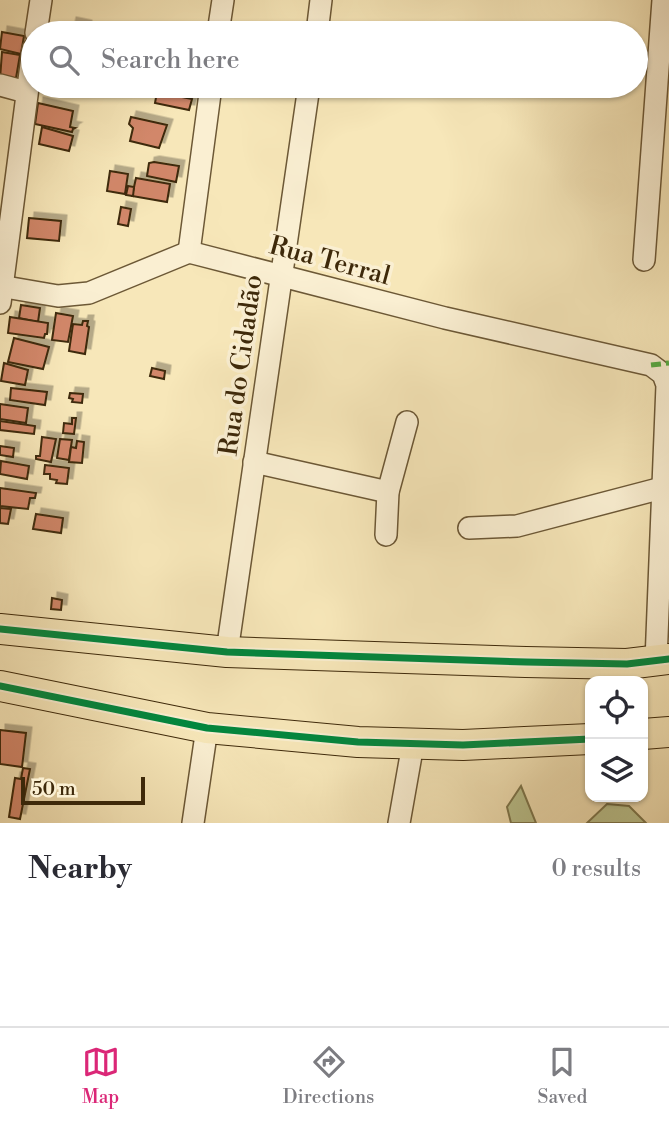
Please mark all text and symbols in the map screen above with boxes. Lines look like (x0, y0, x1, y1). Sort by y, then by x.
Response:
search box (21, 21, 648, 98)
icon: search (45, 41, 83, 79)
text: Search here (101, 44, 240, 76)
street label: Rua Terral (266, 229, 394, 293)
street label: Rua do Cidadão (212, 272, 270, 458)
map controls (585, 676, 648, 802)
button: locate (585, 676, 648, 739)
button: layers (585, 739, 648, 802)
scale bar (21, 774, 145, 806)
text: 50 m (32, 777, 76, 801)
text: Nearby (28, 850, 132, 888)
text: 0 results (551, 855, 641, 883)
tab: Map (82, 1043, 120, 1109)
tab: Directions (283, 1043, 374, 1109)
tab: Saved (538, 1043, 587, 1109)

